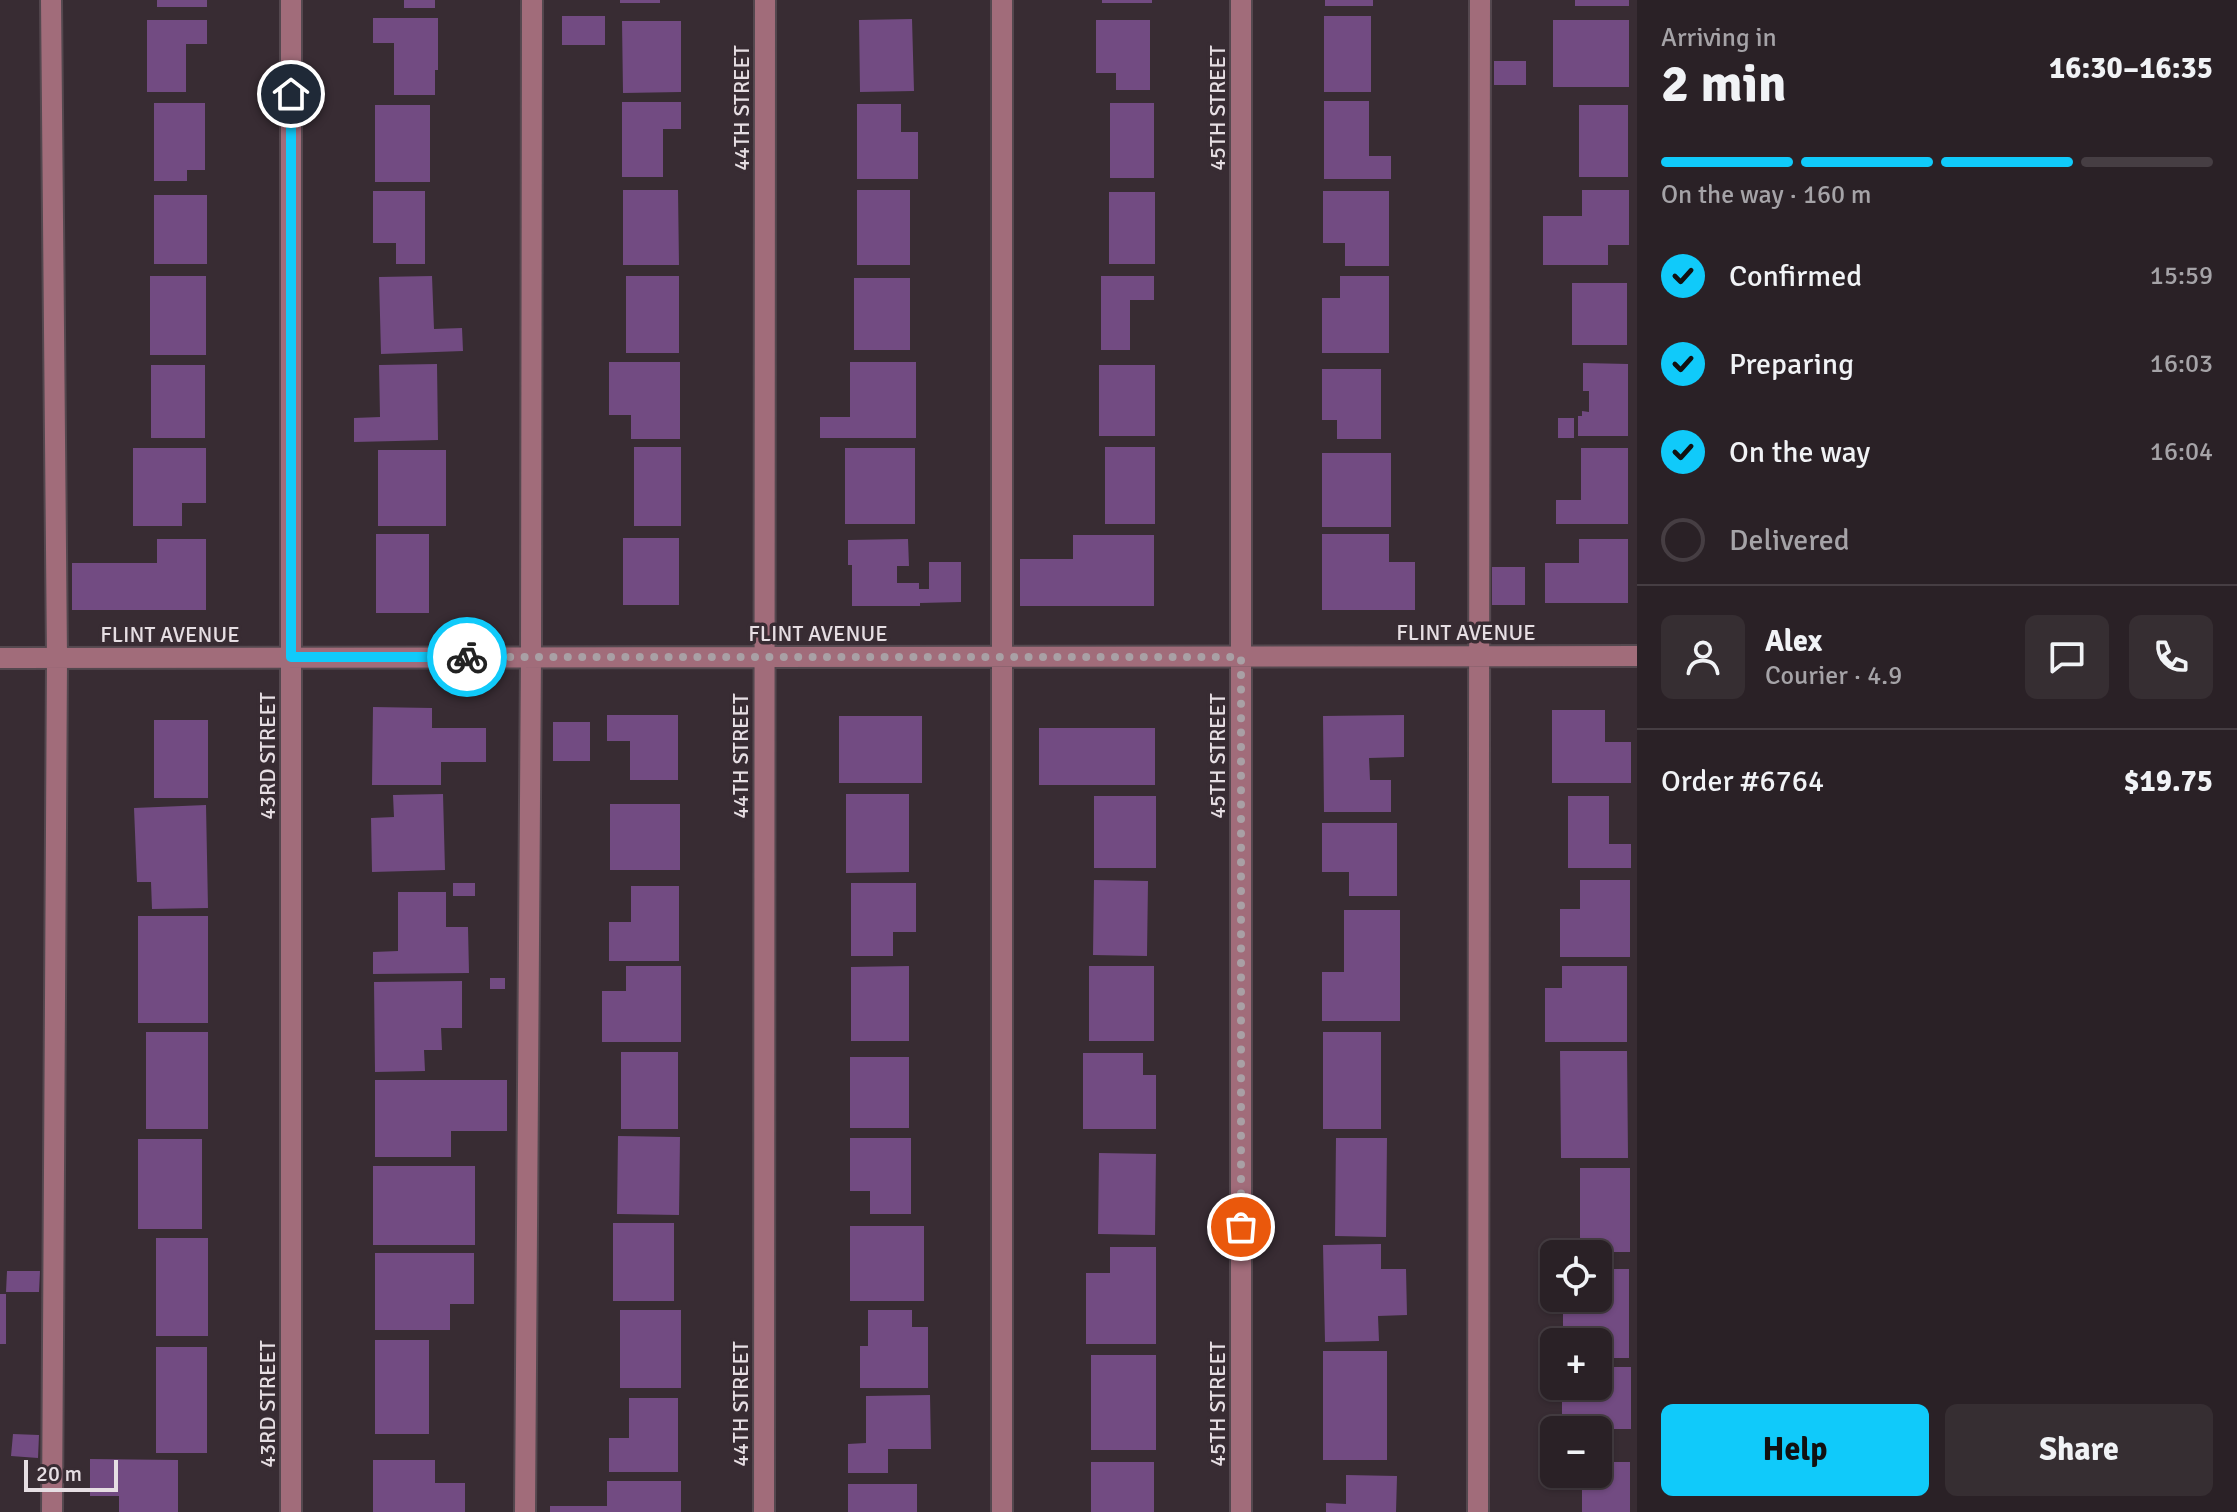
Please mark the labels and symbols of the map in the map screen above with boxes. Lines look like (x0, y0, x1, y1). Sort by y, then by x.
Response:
street label: 44TH STREET (728, 45, 755, 171)
street label: 45TH STREET (1204, 45, 1231, 171)
pin (257, 60, 325, 128)
courier (427, 617, 507, 697)
street label: FLINT AVENUE (1396, 619, 1536, 646)
street label: FLINT AVENUE (748, 620, 888, 647)
street label: FLINT AVENUE (100, 621, 240, 648)
street label: 43RD STREET (254, 692, 281, 820)
street label: 44TH STREET (727, 693, 754, 819)
street label: 45TH STREET (1204, 693, 1231, 819)
pin (1207, 1193, 1275, 1261)
street label: 43RD STREET (254, 1340, 281, 1468)
street label: 44TH STREET (727, 1341, 754, 1467)
street label: 45TH STREET (1204, 1341, 1231, 1467)
scale bar (24, 1456, 118, 1492)

